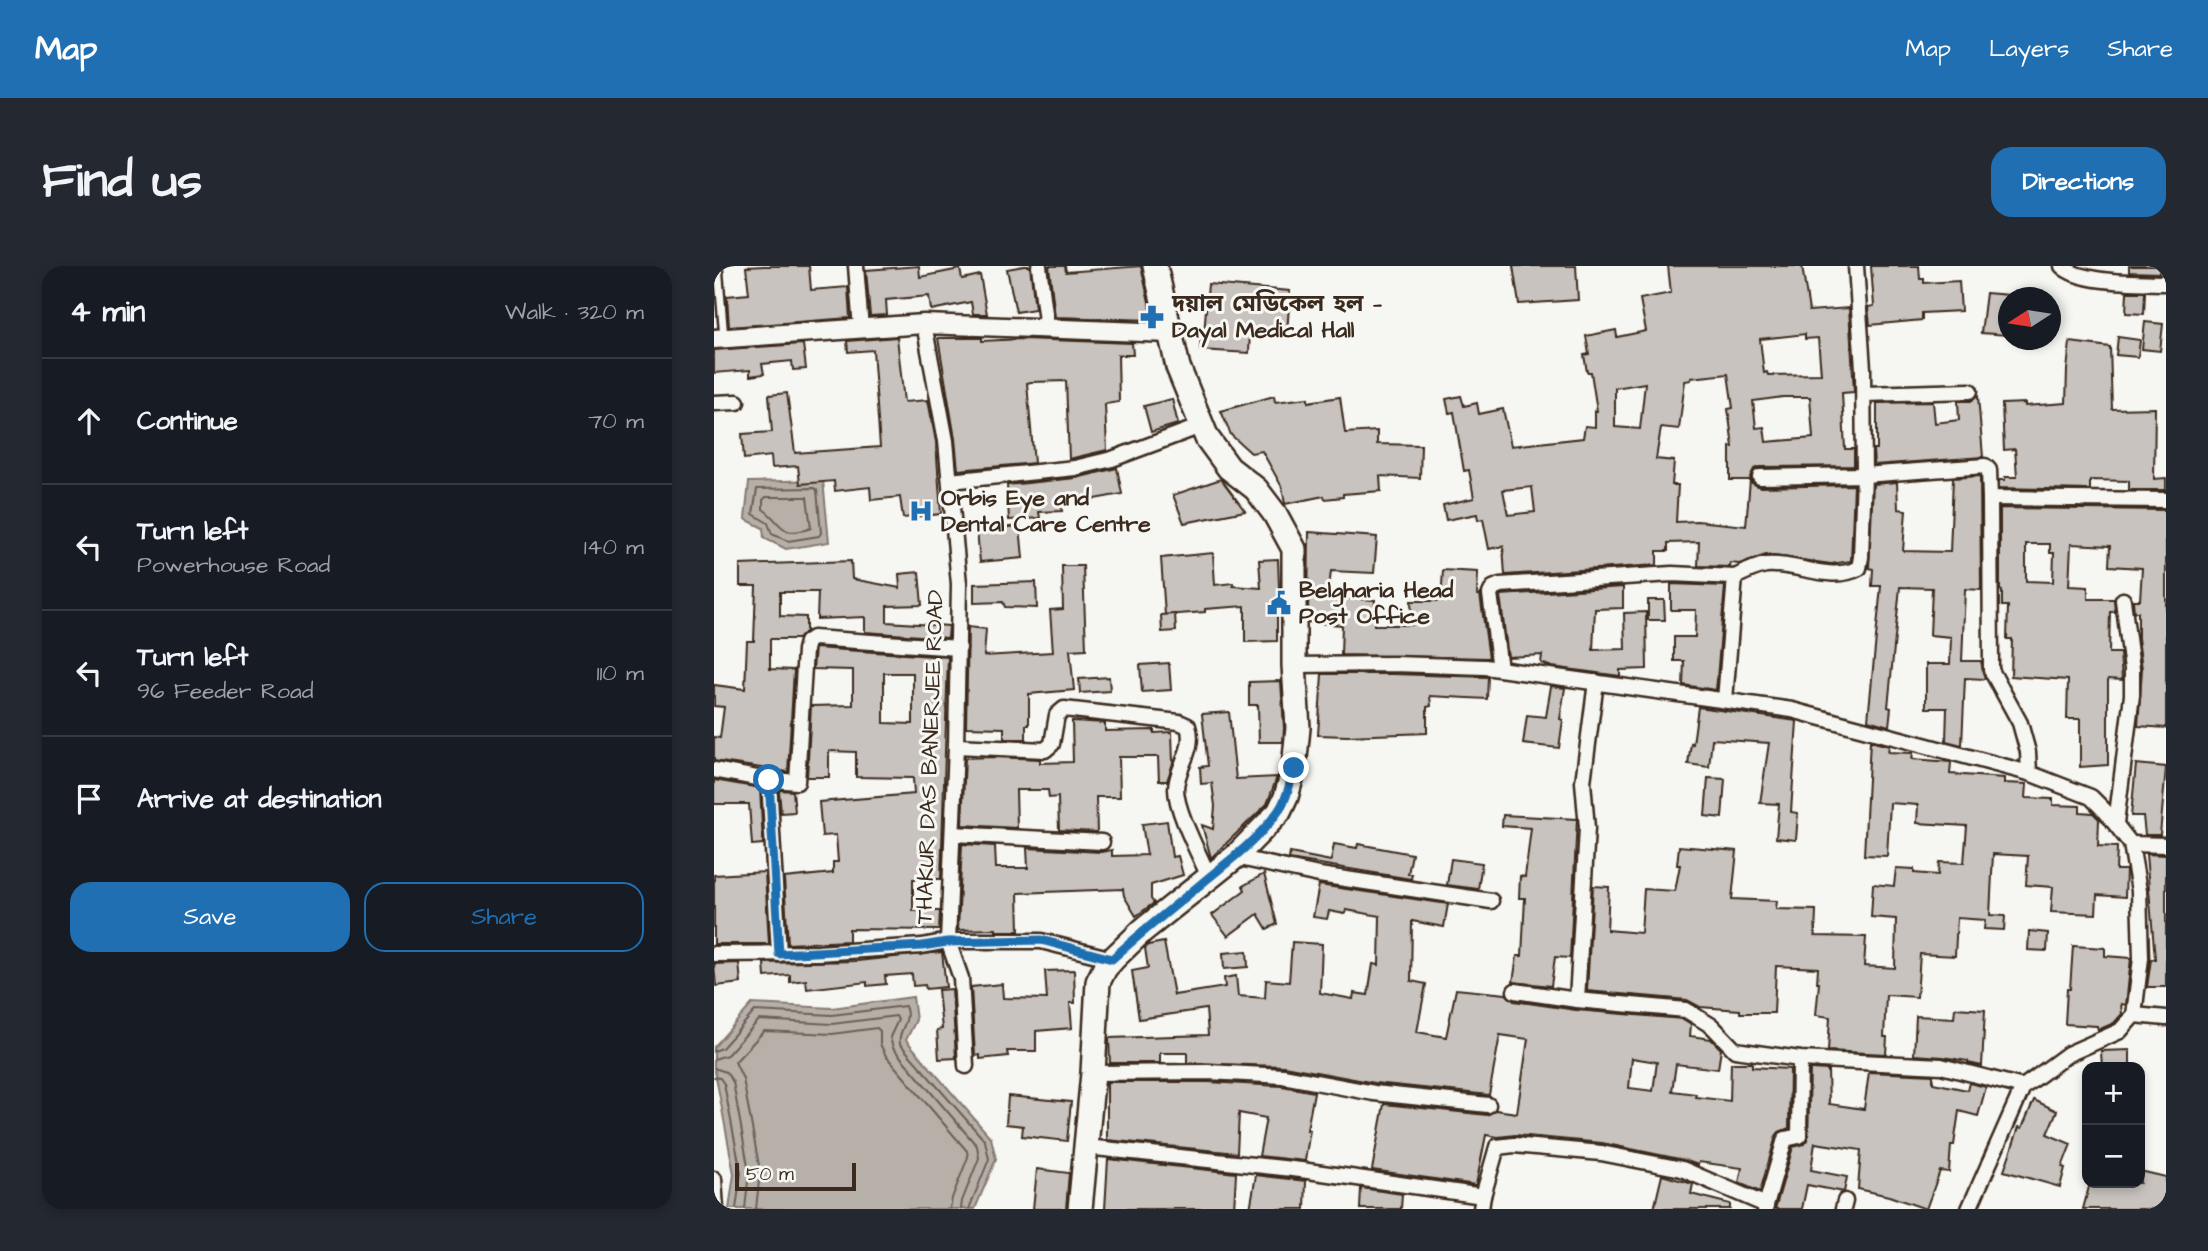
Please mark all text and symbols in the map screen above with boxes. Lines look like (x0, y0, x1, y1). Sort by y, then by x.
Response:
text: Map (35, 26, 97, 72)
text: Map (1906, 32, 1951, 66)
text: Layers (1989, 32, 2069, 66)
text: Share (2107, 32, 2173, 66)
button: Directions (1991, 147, 2166, 217)
text: Find us (42, 148, 202, 216)
north arrow (1998, 287, 2061, 350)
place label: দয়াল মেডিকেল হল — Dayal Medical Hall (1171, 288, 1383, 348)
text: 4 min (70, 291, 145, 333)
text: Walk · 320 m (505, 296, 644, 328)
pharmacy icon: দয়াল মেডিকেল হল — Dayal Medical Hall (1138, 303, 1166, 331)
icon: ahead (70, 402, 108, 440)
text: Continue (137, 403, 238, 439)
text: 70 m (588, 405, 644, 437)
place label: Orbis Eye and Dental Care Centre (941, 482, 1151, 540)
hospital icon: Orbis Eye and Dental Care Centre (907, 497, 935, 525)
text: Turn left (137, 513, 248, 549)
icon: left (70, 528, 108, 566)
text: 140 m (584, 531, 644, 563)
text: Powerhouse Road (137, 549, 330, 581)
place label: Belgharia Head Post Office (1299, 574, 1454, 632)
street label: THAKUR DAS BANERJEE ROAD (908, 589, 952, 925)
public building icon: Belgharia Head Post Office (1265, 589, 1293, 617)
text: Turn left (137, 639, 248, 675)
icon: left (70, 654, 108, 692)
text: 110 m (596, 657, 644, 689)
text: 96 Feeder Road (137, 675, 314, 707)
route end (1278, 752, 1309, 783)
route start (753, 764, 784, 795)
icon: arrive (70, 780, 108, 818)
text: Arrive at destination (137, 781, 382, 817)
button: Save (70, 882, 350, 952)
button: Share (364, 882, 644, 952)
map controls (2082, 1062, 2145, 1188)
button: + (2082, 1062, 2145, 1125)
button: − (2082, 1125, 2145, 1188)
scale bar (735, 1160, 856, 1192)
text: 50 m (746, 1161, 794, 1188)

